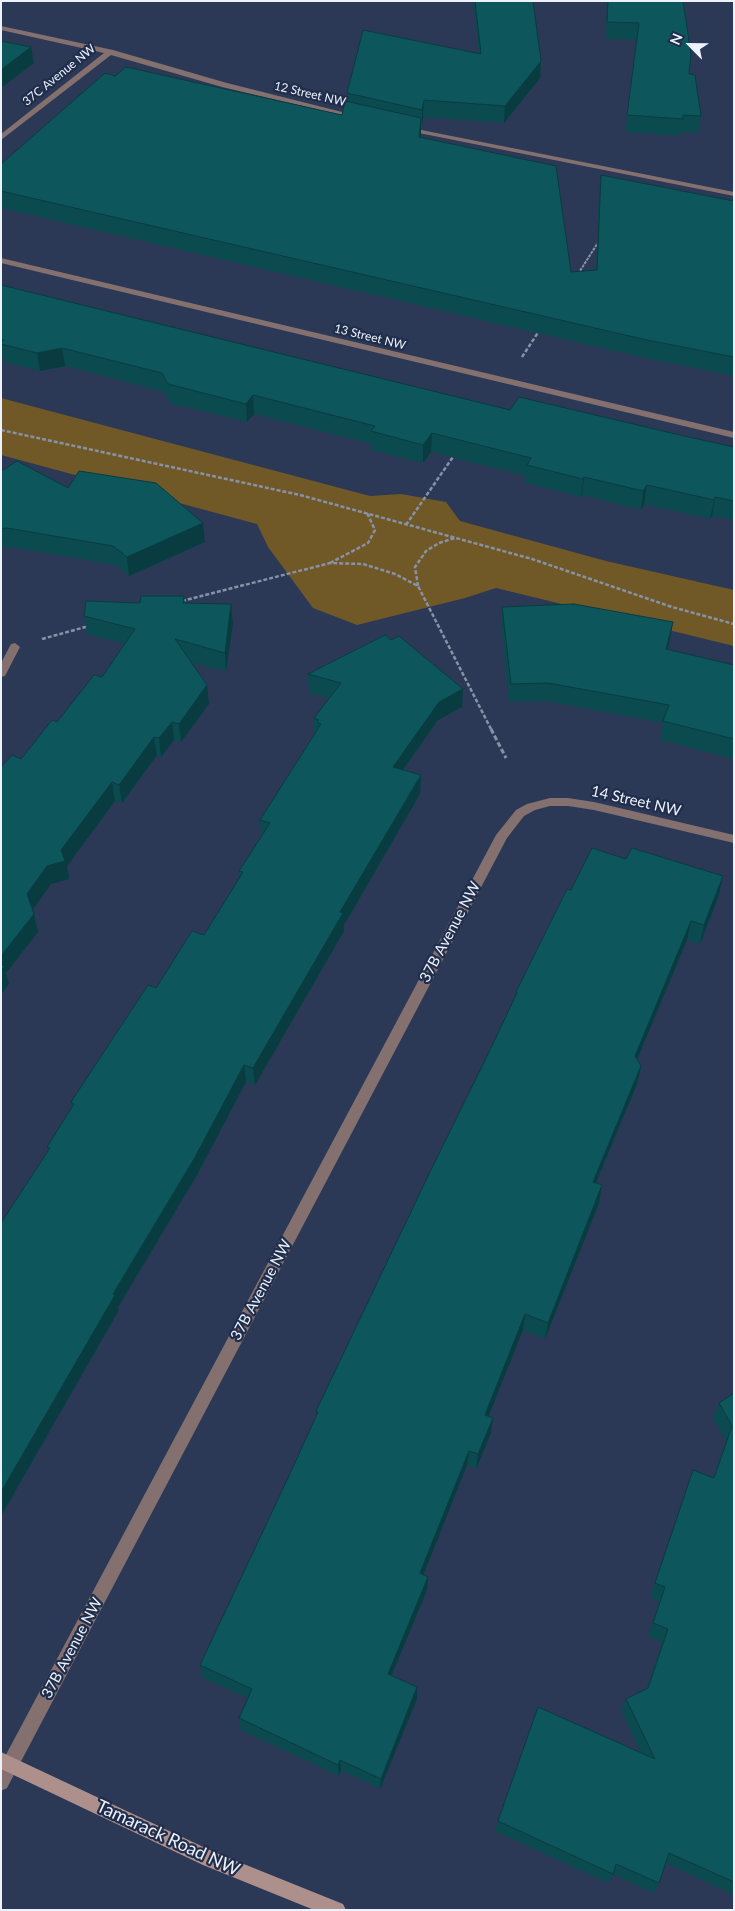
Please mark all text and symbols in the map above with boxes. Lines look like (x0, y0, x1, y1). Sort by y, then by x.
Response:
north arrow (665, 20, 715, 70)
text: N (666, 31, 686, 47)
street label: 37C Avenue NW (20, 41, 98, 109)
street label: 12 Street NW (273, 79, 347, 109)
street label: 13 Street NW (333, 321, 407, 353)
street label: 14 Street NW (589, 782, 683, 820)
street label: 37B Avenue NW (416, 879, 484, 985)
street label: 37B Avenue NW (227, 1237, 295, 1343)
street label: 37B Avenue NW (38, 1595, 106, 1701)
street label: Tamarack Road NW (93, 1795, 243, 1881)

